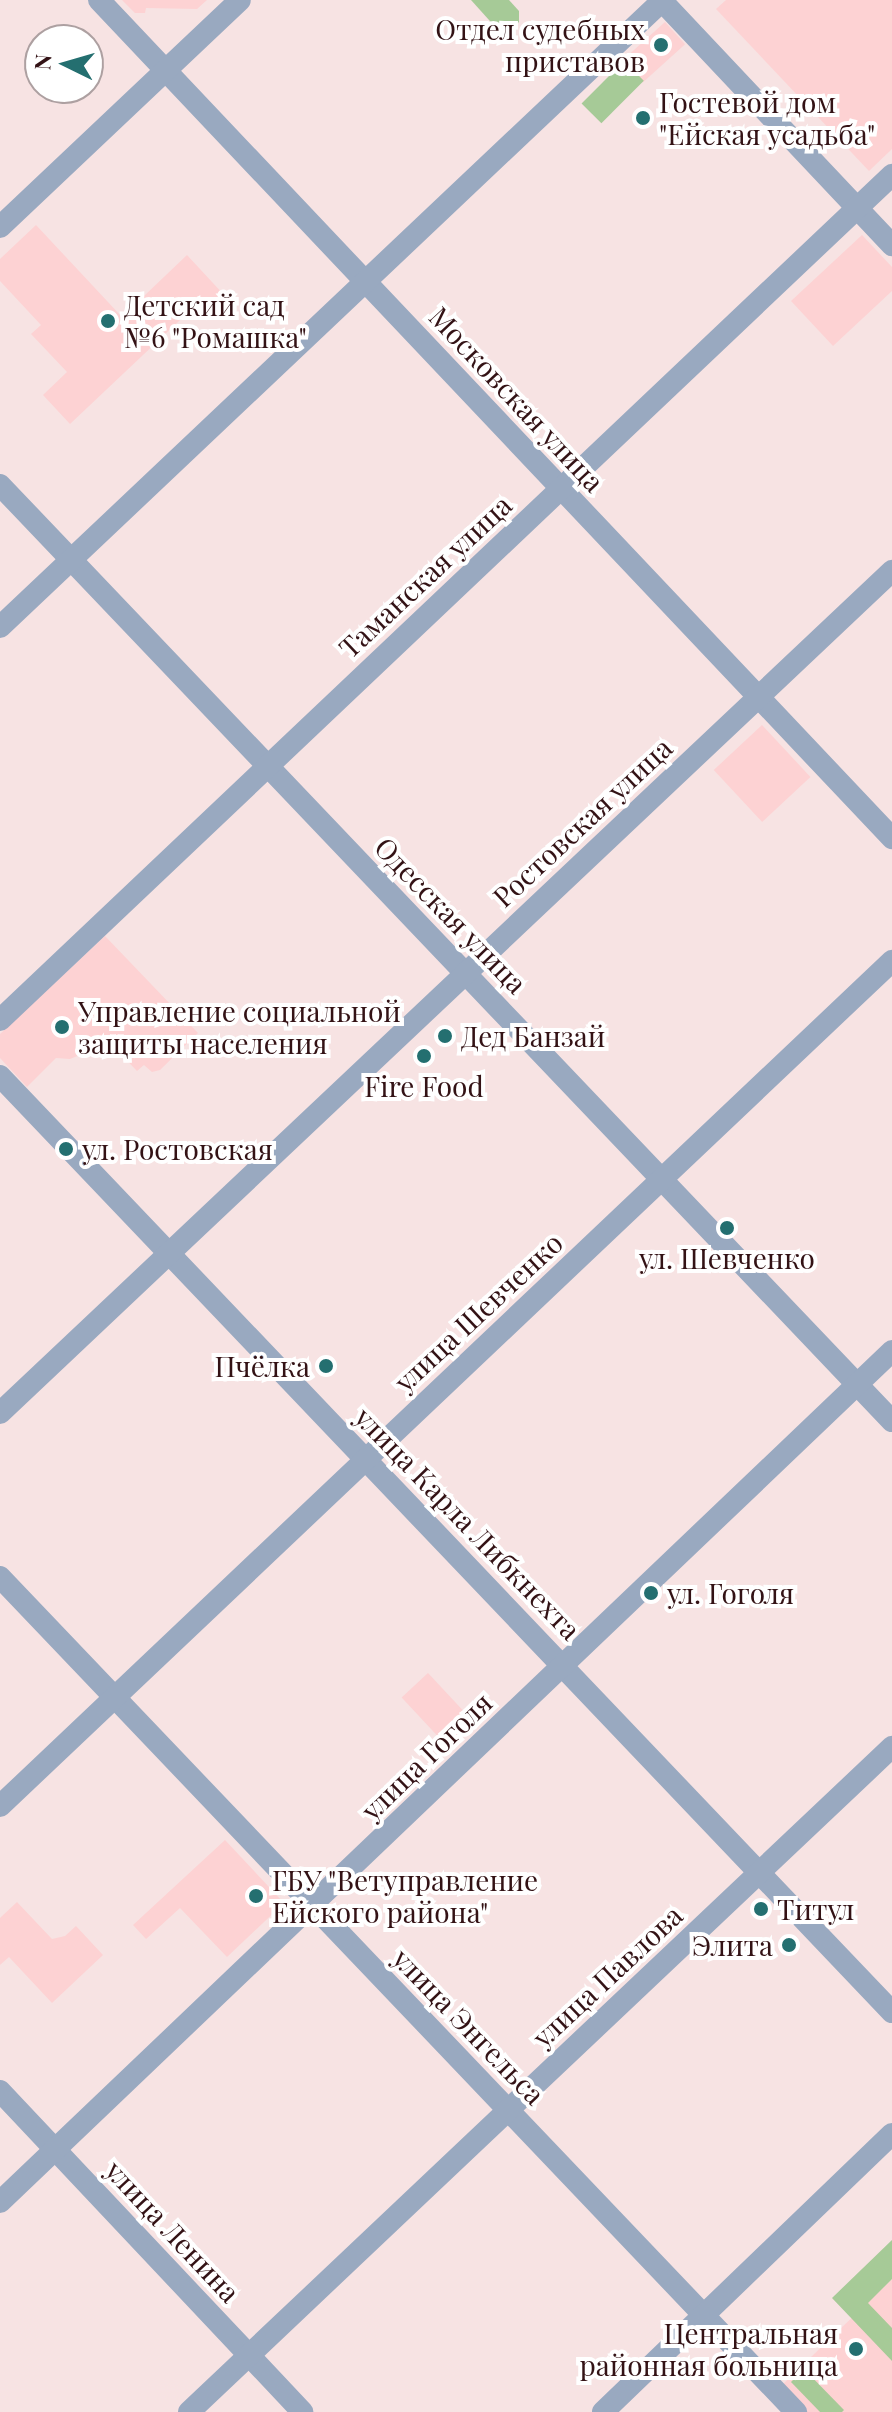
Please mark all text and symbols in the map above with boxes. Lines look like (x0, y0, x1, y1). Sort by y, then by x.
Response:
place label: Отдел судебных приставов (435, 12, 645, 78)
north arrow (24, 24, 104, 104)
marker: Отдел судебных приставов (652, 36, 670, 54)
text: N (26, 53, 58, 71)
place label: Гостевой дом "Ейская усадьба" (659, 85, 875, 151)
marker: Гостевой дом "Ейская усадьба" (634, 109, 652, 127)
place label: Детский сад №6 "Ромашка" (124, 288, 307, 354)
street label: Московская улица (423, 300, 611, 498)
marker: Детский сад №6 "Ромашка" (99, 312, 117, 330)
street label: Таманская улица (332, 488, 518, 664)
street label: Ростовская улица (486, 730, 678, 914)
street label: Одесская улица (368, 830, 534, 1000)
place label: Управление социальной защиты населения (78, 994, 401, 1060)
marker: Управление социальной защиты населения (53, 1018, 71, 1036)
place label: Дед Банзай (461, 1019, 605, 1053)
marker: Дед Банзай (436, 1027, 454, 1045)
marker: Fire Food (415, 1047, 433, 1065)
place label: Fire Food (364, 1069, 484, 1103)
place label: ул. Ростовская (82, 1132, 273, 1166)
marker: ул. Ростовская (57, 1140, 75, 1158)
marker: ул. Шевченко (718, 1219, 736, 1237)
street label: улица Шевченко (387, 1226, 569, 1398)
place label: ул. Шевченко (639, 1241, 815, 1275)
place label: Пчёлка (214, 1349, 310, 1383)
marker: Пчёлка (317, 1357, 335, 1375)
street label: улица Карла Либкнехта (348, 1400, 588, 1646)
place label: ул. Гоголя (667, 1576, 794, 1610)
marker: ул. Гоголя (642, 1584, 660, 1602)
street label: улица Гоголя (354, 1685, 498, 1827)
place label: ГБУ "Ветуправление Ейского района" (272, 1863, 539, 1929)
marker: ГБУ "Ветуправление Ейского района" (247, 1887, 265, 1905)
place label: Титул (777, 1892, 854, 1926)
street label: улица Павлова (525, 1898, 689, 2054)
marker: Титул (752, 1900, 770, 1918)
place label: Элита (692, 1928, 773, 1962)
marker: Элита (780, 1936, 798, 1954)
street label: улица Энгельса (386, 1941, 552, 2111)
street label: улица Ленина (99, 2153, 247, 2309)
place label: Центральная районная больница (579, 2316, 838, 2382)
marker: Центральная районная больница (845, 2338, 867, 2360)

